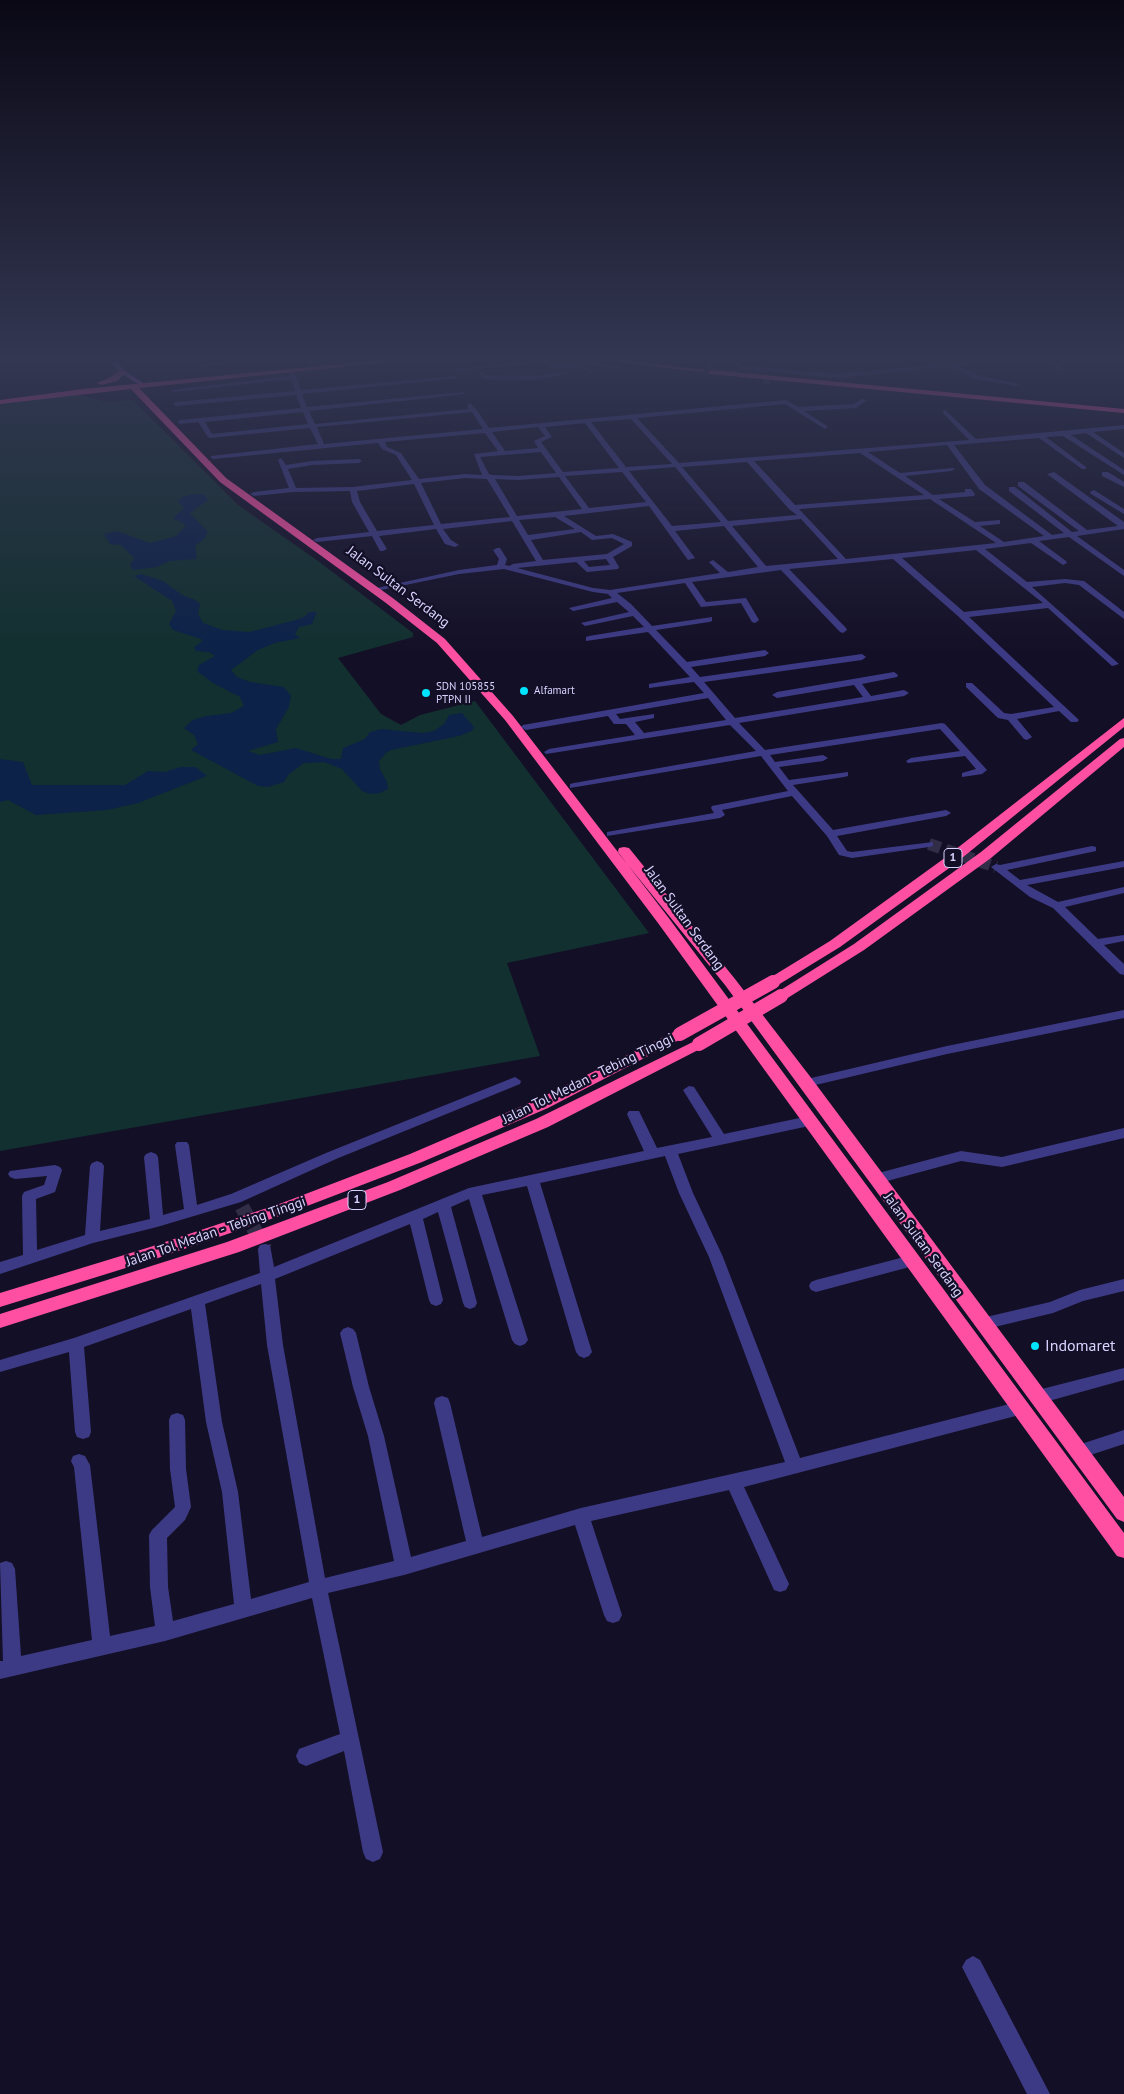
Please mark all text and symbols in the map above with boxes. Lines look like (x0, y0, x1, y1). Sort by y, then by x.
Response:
street label: Jalan Sultan Serdang (343, 543, 453, 631)
place label: SDN 105855 PTPN II (436, 680, 495, 706)
place label: Alfamart (534, 684, 575, 698)
marker: Alfamart (518, 685, 530, 697)
marker: SDN 105855 PTPN II (420, 687, 432, 699)
road number: 1 (944, 848, 962, 868)
street label: Jalan Sultan Serdang (641, 863, 727, 973)
street label: Jalan Tol Medan - Tebing Tinggi (499, 1030, 677, 1128)
road number: 1 (348, 1190, 366, 1210)
street label: Jalan Sultan Serdang (880, 1190, 966, 1300)
street label: Jalan Tol Medan - Tebing Tinggi (124, 1193, 308, 1271)
place label: Indomaret (1045, 1336, 1116, 1356)
marker: Indomaret (1029, 1340, 1041, 1352)

